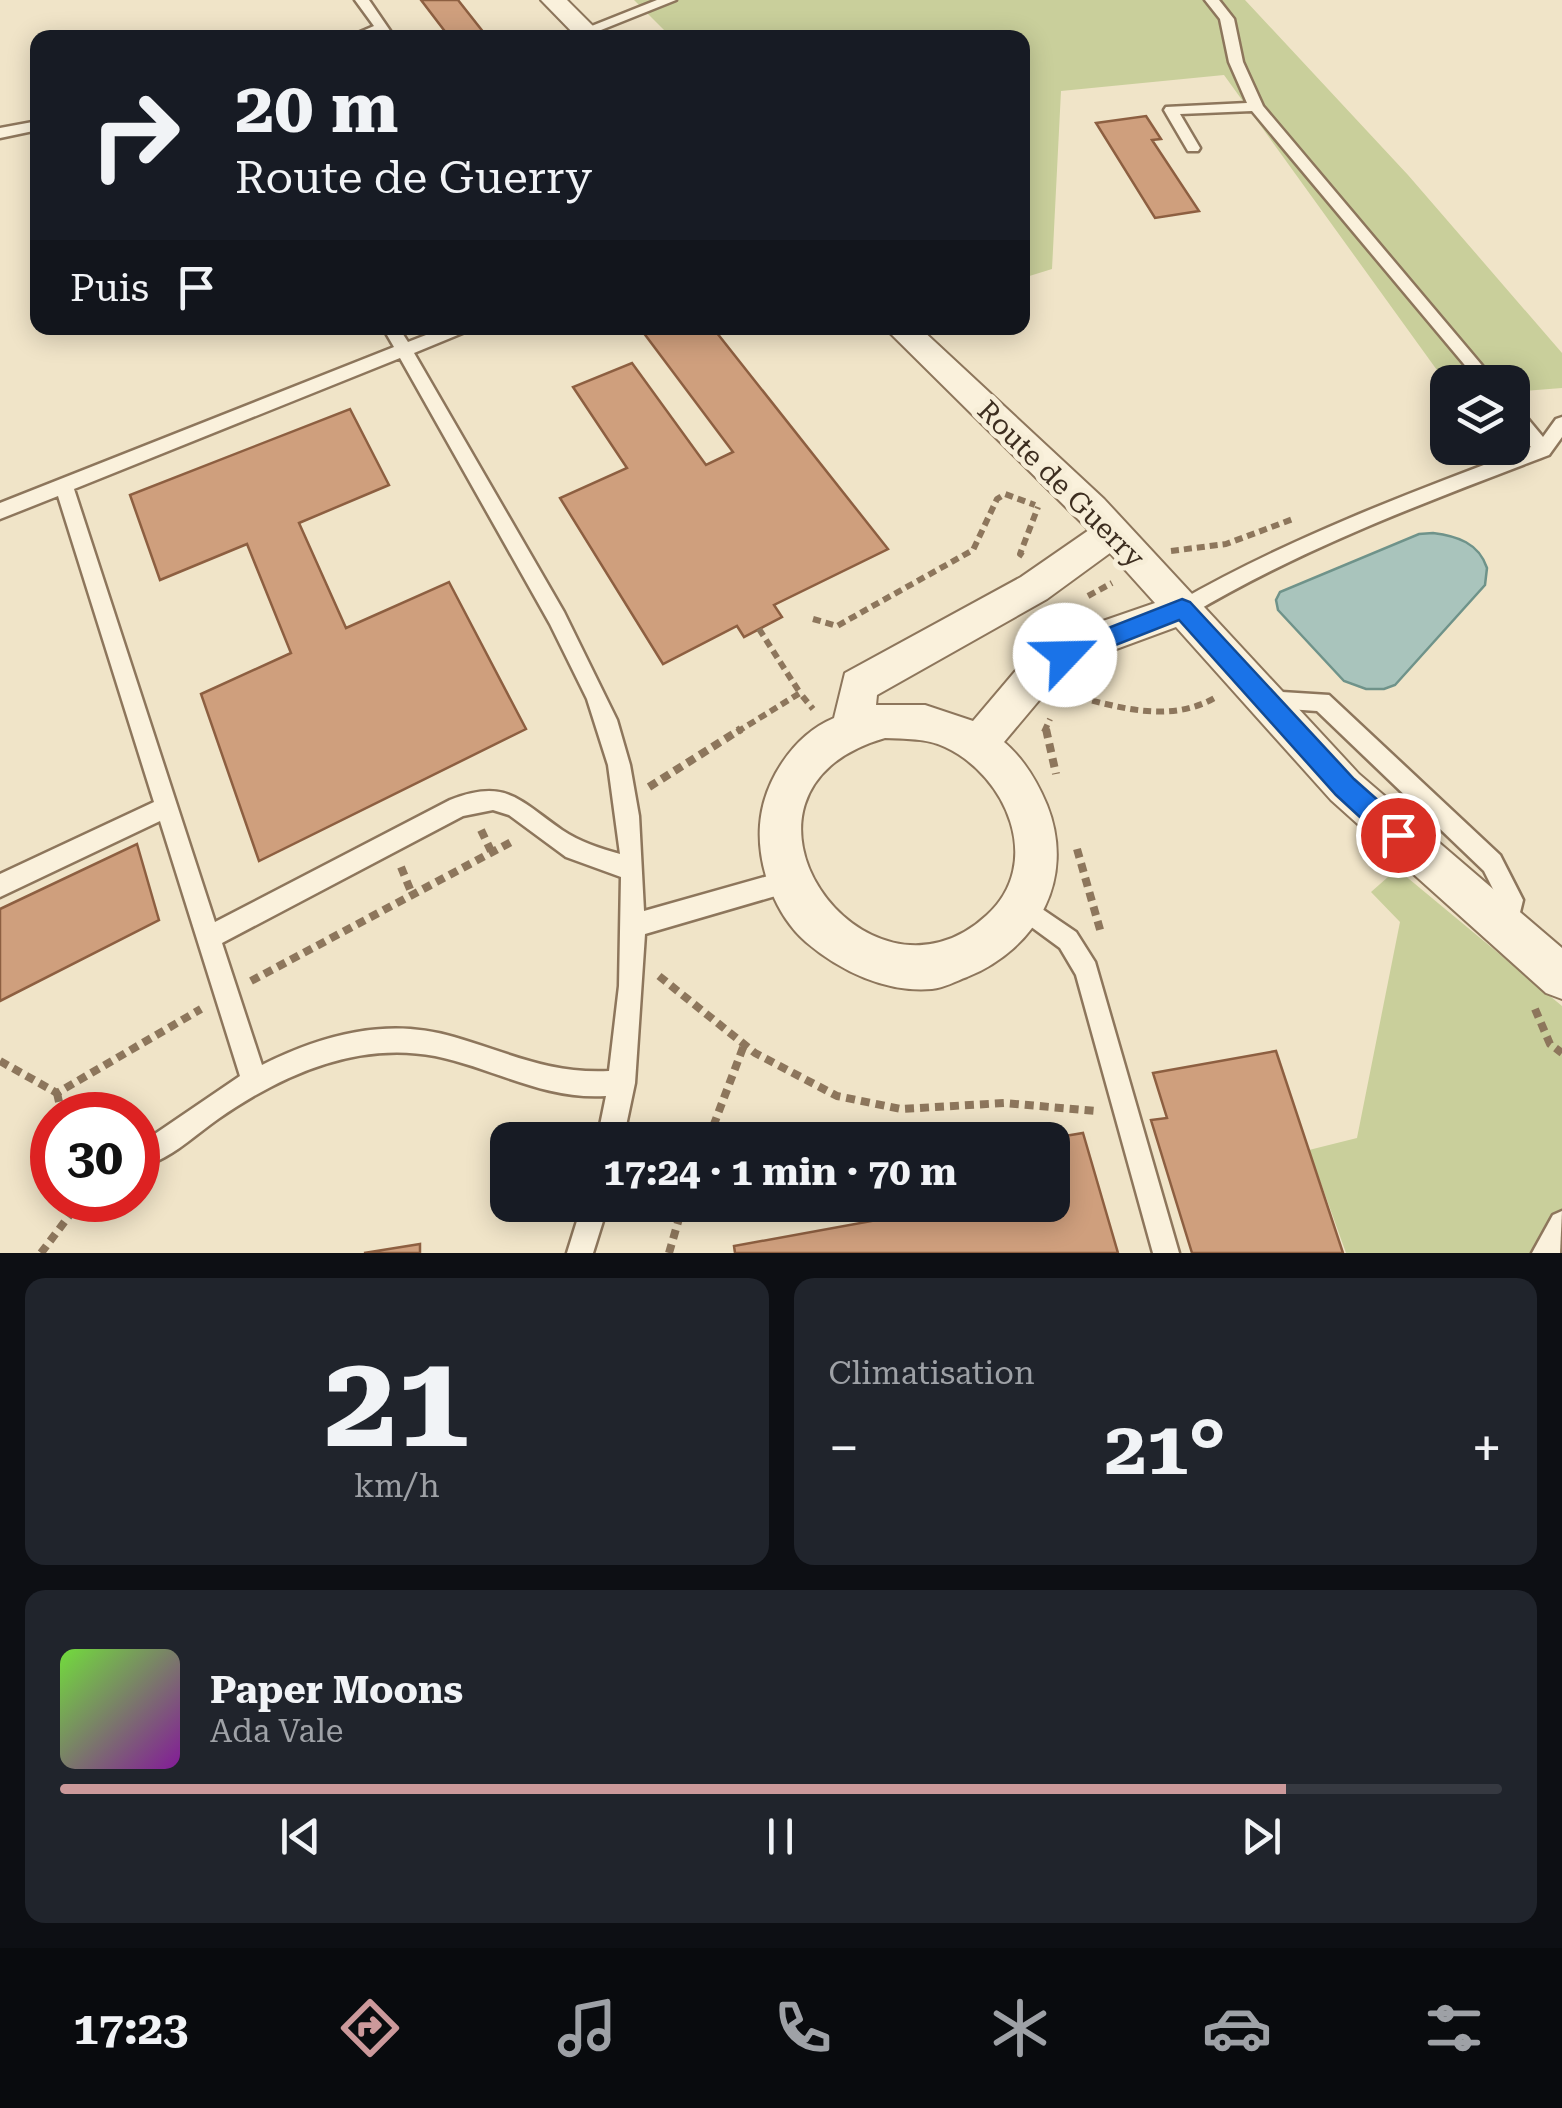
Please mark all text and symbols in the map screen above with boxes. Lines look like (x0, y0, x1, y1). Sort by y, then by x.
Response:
text: 20 m (235, 67, 399, 149)
icon: right (70, 70, 200, 200)
text: Route de Guerry (235, 151, 592, 204)
icon: arrive (169, 260, 224, 315)
text: Puis (70, 266, 149, 310)
map controls (1430, 365, 1530, 465)
button: layers (1430, 365, 1530, 465)
street label: Route de Guerry (971, 394, 1152, 575)
position arrow (1013, 603, 1117, 707)
pin (1356, 793, 1441, 878)
icon: arrive (1371, 808, 1426, 863)
speed limit sign: 30 (30, 1092, 160, 1222)
text: 17:24 · 1 min · 70 m (603, 1150, 957, 1194)
text: 21 (324, 1325, 470, 1478)
text: Climatisation (829, 1354, 1035, 1392)
text: 21° (1105, 1404, 1226, 1492)
text: − (829, 1416, 859, 1480)
text: + (1471, 1416, 1502, 1480)
text: km/h (354, 1467, 440, 1505)
text: Paper Moons (210, 1668, 463, 1712)
text: Ada Vale (210, 1712, 343, 1750)
icon: previous (273, 1809, 328, 1864)
icon: pause (753, 1809, 808, 1864)
icon: next (1234, 1809, 1289, 1864)
icon: directions (335, 1993, 405, 2063)
icon: music (552, 1993, 622, 2063)
icon: phone (768, 1993, 838, 2063)
icon: climate (985, 1993, 1055, 2063)
icon: car (1202, 1993, 1272, 2063)
icon: filters (1419, 1993, 1489, 2063)
text: 17:23 (73, 2002, 188, 2055)

